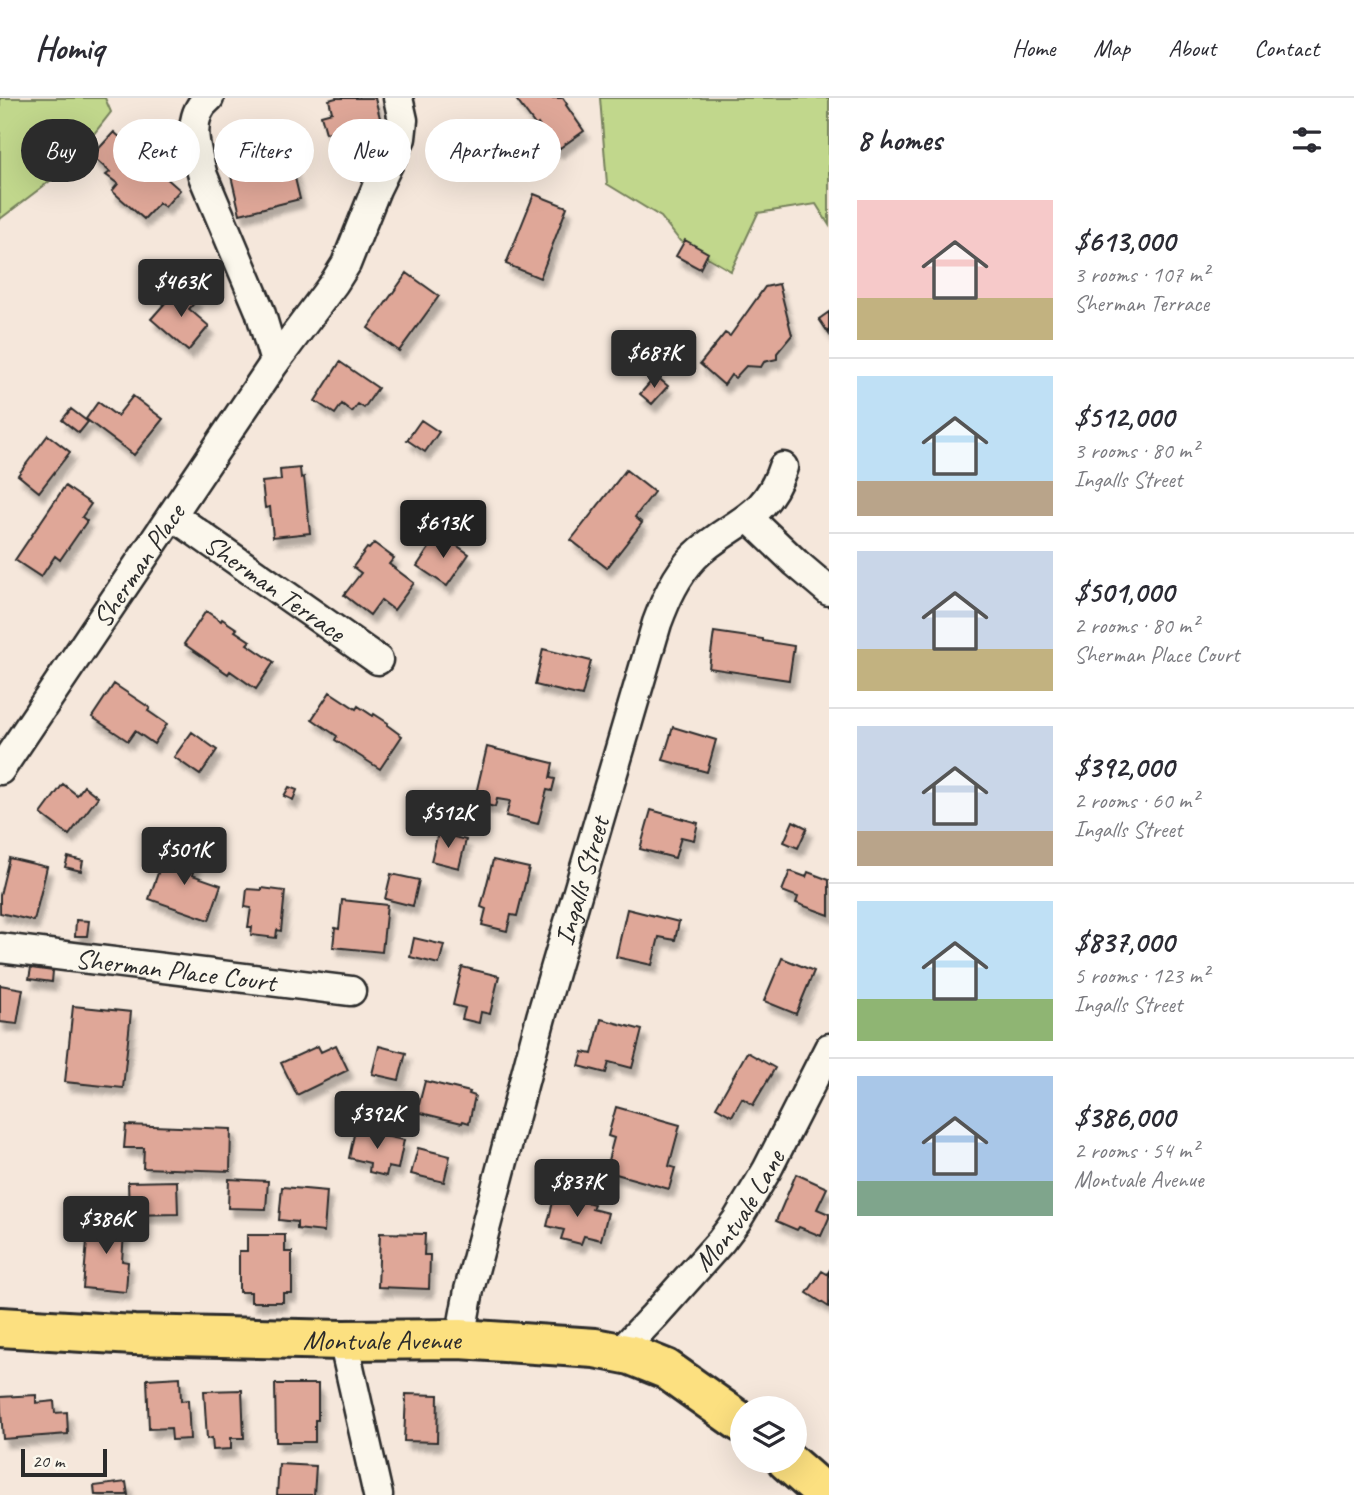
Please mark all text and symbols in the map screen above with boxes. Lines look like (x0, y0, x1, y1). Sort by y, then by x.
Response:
text: Homiq (35, 27, 104, 69)
text: Home (1012, 33, 1055, 63)
text: Map (1093, 33, 1130, 63)
text: About (1168, 33, 1216, 63)
text: Contact (1254, 33, 1319, 63)
chip: Buy (21, 119, 99, 182)
chip: Rent (113, 119, 200, 182)
chip: Filters (214, 119, 314, 182)
chip: New (328, 119, 411, 182)
chip: Apartment (425, 119, 561, 182)
text: 8 homes (857, 121, 942, 159)
icon: filters (1288, 121, 1326, 159)
text: $613,000 (1074, 222, 1175, 260)
icon: home (913, 228, 997, 312)
pin: $463K (132, 260, 230, 319)
text: 3 rooms · 107 m² (1074, 260, 1209, 289)
text: $463K (154, 267, 208, 296)
text: Sherman Terrace (1074, 289, 1209, 318)
pin: $687K (605, 330, 703, 390)
text: $687K (627, 338, 681, 367)
text: $512,000 (1074, 398, 1174, 436)
icon: home (913, 404, 997, 488)
text: 3 rooms · 80 m² (1074, 436, 1198, 465)
text: Ingalls Street (1074, 465, 1182, 494)
street label: Sherman Place (84, 495, 194, 634)
pin: $613K (394, 500, 492, 560)
text: $613K (416, 508, 470, 537)
street label: Sherman Terrace (197, 526, 354, 651)
text: $501,000 (1074, 573, 1174, 611)
icon: home (913, 579, 997, 663)
text: 2 rooms · 80 m² (1074, 611, 1198, 640)
text: Sherman Place Court (1074, 640, 1239, 669)
text: $392,000 (1074, 748, 1174, 786)
icon: home (913, 754, 997, 838)
text: 2 rooms · 60 m² (1074, 786, 1198, 815)
pin: $512K (399, 790, 497, 850)
text: $512K (422, 798, 474, 827)
street label: Ingalls Street (546, 810, 618, 949)
text: Ingalls Street (1074, 815, 1182, 844)
pin: $501K (135, 828, 233, 887)
text: $501K (158, 835, 210, 864)
text: $837,000 (1074, 923, 1174, 961)
icon: home (913, 929, 997, 1013)
street label: Sherman Place Court (74, 940, 280, 1000)
text: 5 rooms · 123 m² (1074, 961, 1209, 990)
text: Ingalls Street (1074, 990, 1182, 1019)
pin: $392K (328, 1091, 426, 1151)
text: $386,000 (1074, 1098, 1175, 1136)
text: $392K (351, 1099, 403, 1128)
icon: home (913, 1104, 997, 1188)
text: 2 rooms · 54 m² (1074, 1136, 1198, 1165)
street label: Montvale Lane (686, 1143, 793, 1278)
pin: $837K (528, 1160, 626, 1219)
text: Montvale Avenue (1074, 1165, 1203, 1194)
text: $837K (551, 1167, 604, 1196)
pin: $386K (57, 1196, 155, 1256)
text: $386K (79, 1204, 133, 1233)
street label: Montvale Avenue (302, 1322, 463, 1358)
map controls (730, 1396, 807, 1473)
button: layers (730, 1396, 807, 1473)
scale bar (21, 1446, 107, 1478)
text: 20 m (32, 1449, 64, 1473)

